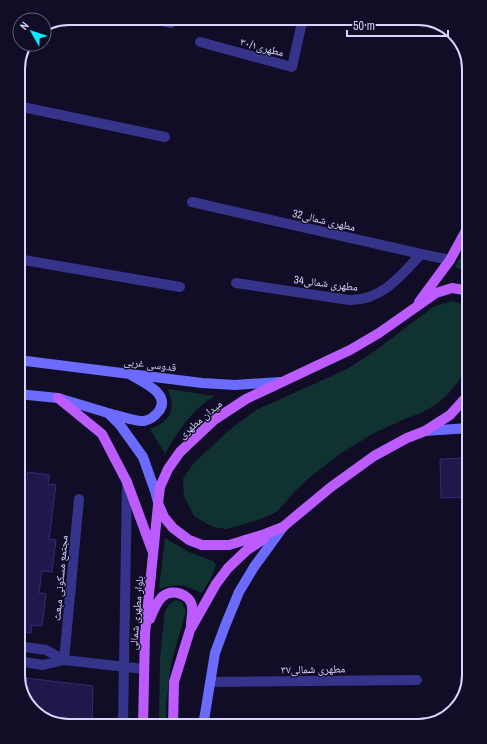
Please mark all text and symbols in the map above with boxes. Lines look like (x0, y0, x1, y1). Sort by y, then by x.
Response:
north arrow (12, 12, 52, 52)
scale bar (347, 12, 448, 38)
text: 50 m (353, 18, 375, 34)
text: N (17, 19, 32, 33)
street label: مطهری۳۰/۱ (239, 34, 285, 60)
street label: 32مطهرى شمالى (291, 206, 357, 234)
street label: 34مطهرى شمالى (293, 272, 359, 294)
street label: قدوسی غربی (123, 354, 177, 374)
street label: میدان مطهری (175, 397, 225, 441)
street label: مجتمع مسکونی مبعث (49, 535, 71, 621)
street label: بلوار مطهری شمالی (126, 575, 146, 651)
street label: مطهرى شمالى۳۷ (281, 661, 345, 677)

